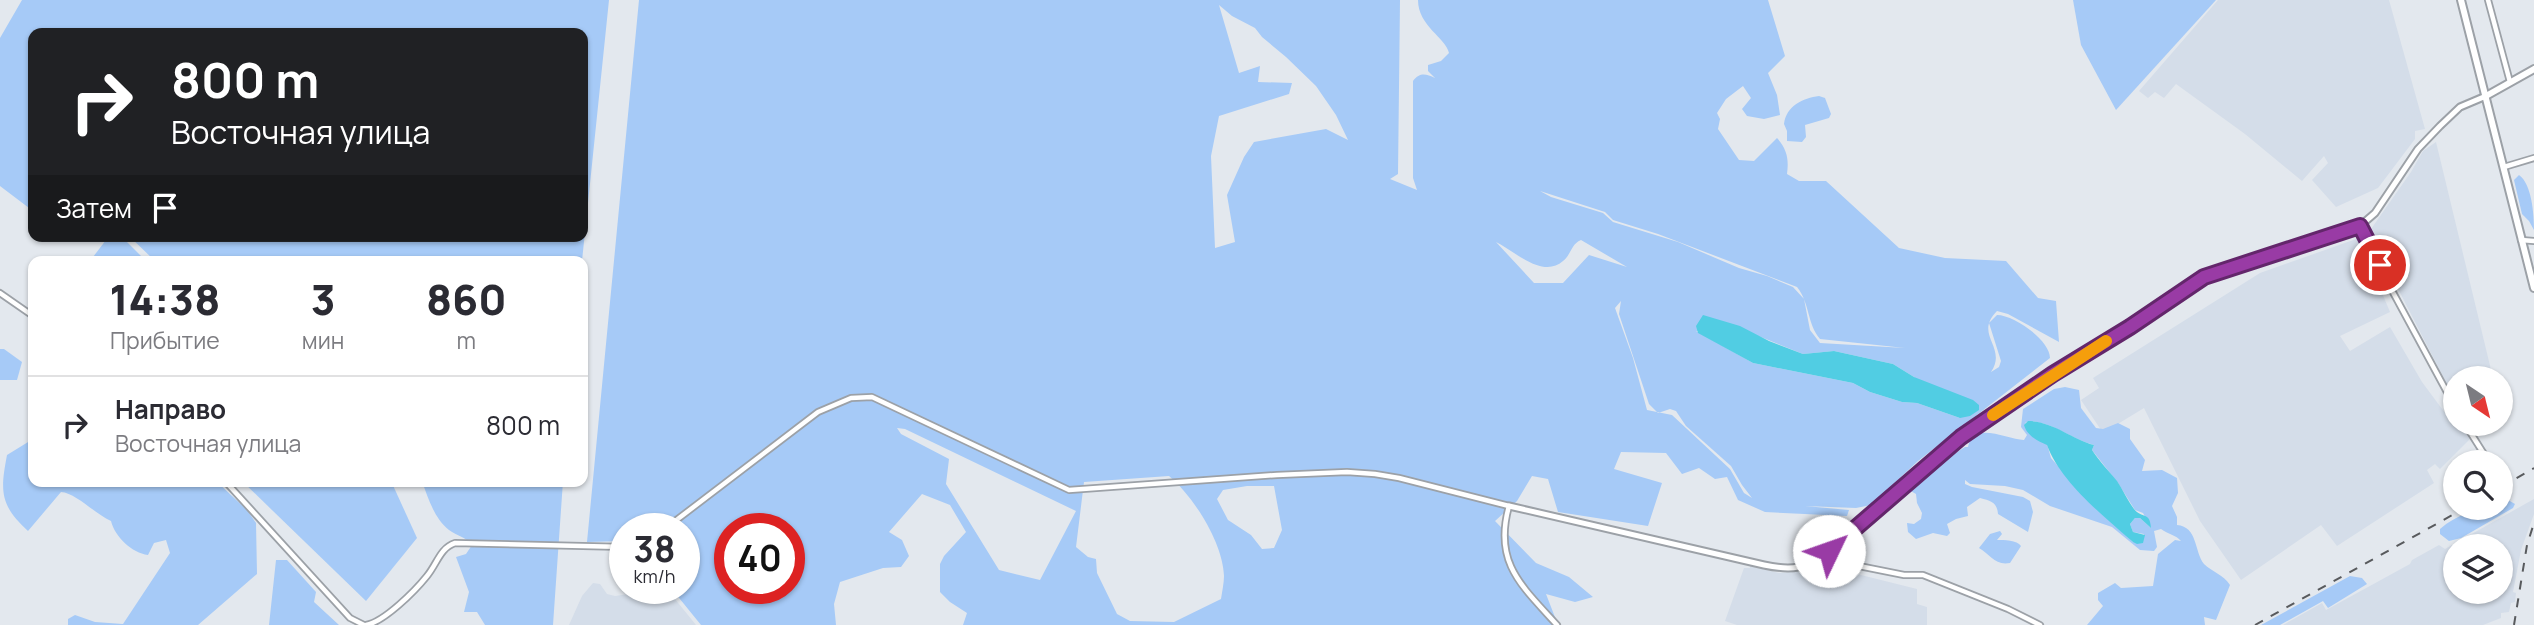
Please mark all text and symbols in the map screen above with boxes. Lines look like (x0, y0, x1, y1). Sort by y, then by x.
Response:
text: 800 m (171, 46, 319, 113)
icon: right (56, 56, 147, 147)
text: Восточная улица (171, 110, 430, 154)
icon: arrive (146, 189, 184, 227)
text: Затем (56, 190, 132, 226)
pin (2350, 235, 2410, 295)
icon: arrive (2361, 246, 2399, 284)
text: 14:38 (109, 270, 220, 328)
text: 3 (311, 270, 336, 328)
text: 860 (426, 270, 507, 328)
text: Прибытие (110, 324, 220, 356)
text: мин (302, 324, 344, 356)
text: m (456, 324, 476, 356)
north arrow (2443, 366, 2513, 436)
map controls (2443, 366, 2513, 604)
text: Направо (115, 391, 226, 427)
icon: right (56, 406, 94, 444)
text: 800 m (486, 407, 560, 443)
text: Восточная улица (115, 427, 301, 459)
button: search (2443, 450, 2513, 520)
speed limit sign: 40 (714, 513, 805, 604)
position arrow (1792, 514, 1866, 588)
text: 38 (634, 525, 675, 573)
button: layers (2443, 534, 2513, 604)
text: km/h (634, 564, 675, 588)

